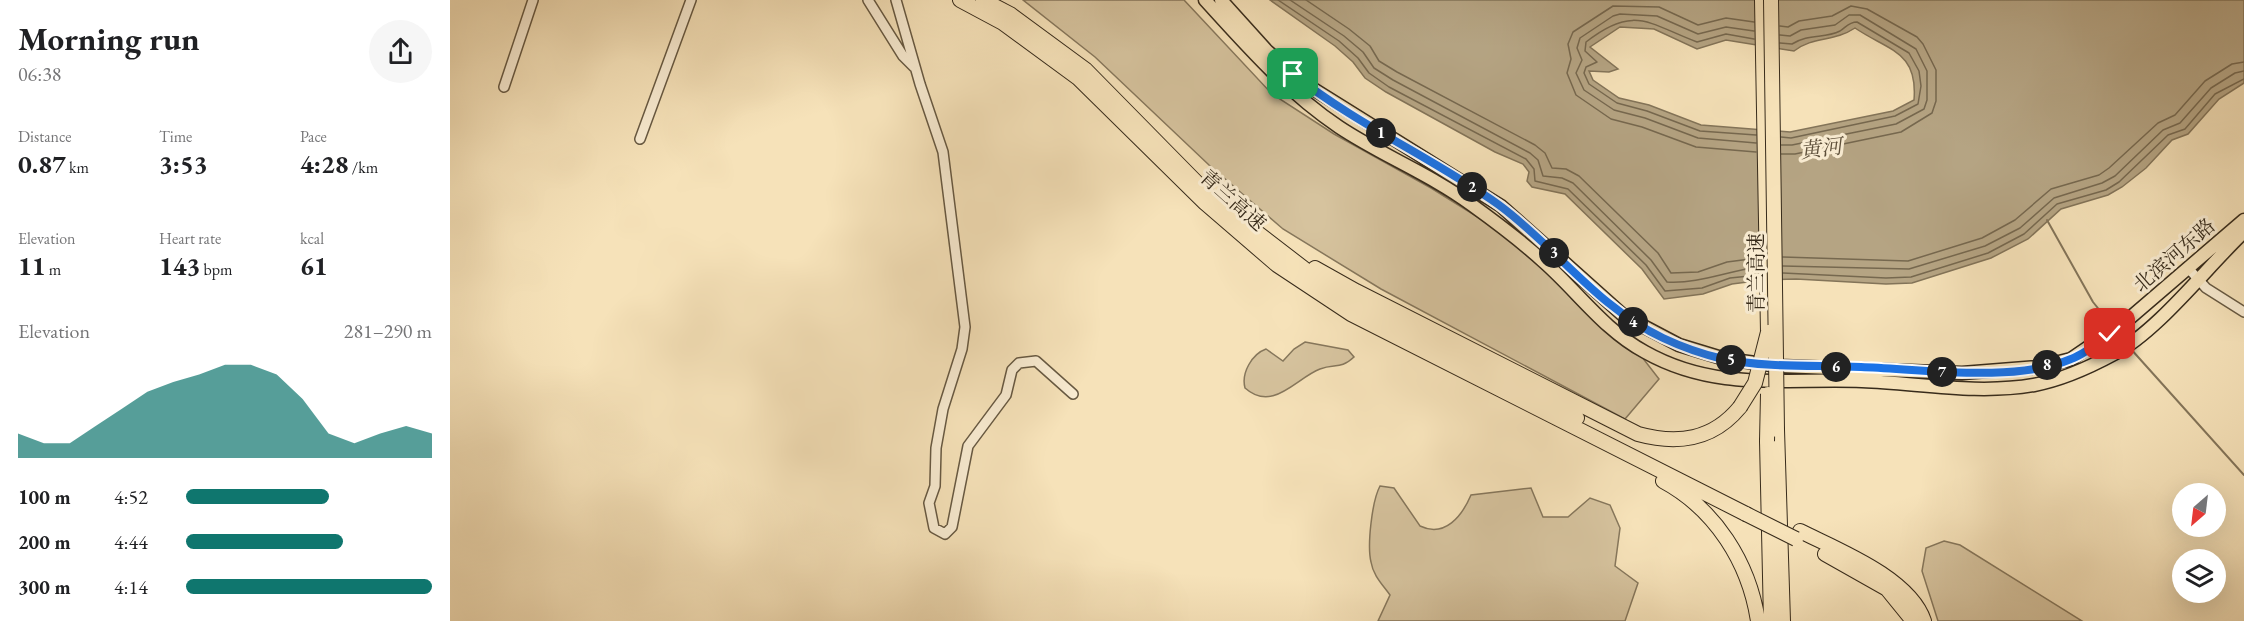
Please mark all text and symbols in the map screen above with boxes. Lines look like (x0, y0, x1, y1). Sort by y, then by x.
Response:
text: Morning run (18, 17, 200, 60)
button: share (369, 20, 432, 83)
pin (1267, 48, 1318, 99)
icon: arrive (1276, 57, 1309, 90)
text: 06:38 (18, 61, 61, 87)
pin: 1 (1366, 118, 1396, 148)
text: 1 (1377, 122, 1385, 143)
text: Distance (18, 126, 71, 147)
text: Time (159, 126, 192, 147)
text: Pace (300, 126, 327, 147)
water label: 黄河 (1799, 132, 1847, 164)
text: 0.87 (18, 147, 66, 181)
text: 3:53 (159, 147, 208, 181)
text: 4:28 (300, 147, 349, 181)
text: km (66, 157, 89, 178)
text: /km (349, 157, 378, 178)
street label: 青兰高速 (1195, 164, 1271, 236)
pin: 2 (1457, 172, 1487, 202)
text: 2 (1468, 176, 1476, 197)
street label: 北滨河东路 (2128, 212, 2220, 298)
text: Elevation (18, 228, 76, 249)
text: Heart rate (159, 228, 221, 249)
text: kcal (300, 228, 324, 249)
street label: 青兰高速 (1743, 233, 1769, 313)
pin: 3 (1539, 238, 1569, 268)
text: 3 (1550, 242, 1558, 263)
text: 11 (18, 249, 46, 283)
text: 143 (159, 249, 200, 283)
text: 61 (300, 249, 328, 283)
text: m (46, 259, 61, 280)
text: bpm (200, 259, 232, 280)
pin: 4 (1618, 307, 1648, 337)
pin (2084, 308, 2135, 359)
text: 4 (1629, 311, 1637, 332)
icon: check (2093, 317, 2126, 350)
text: Elevation (18, 318, 90, 344)
text: 281–290 m (344, 318, 432, 344)
pin: 5 (1716, 345, 1746, 375)
text: 5 (1727, 349, 1735, 370)
pin: 8 (2032, 350, 2062, 380)
pin: 6 (1821, 352, 1851, 382)
text: 8 (2043, 354, 2051, 375)
text: 6 (1832, 356, 1840, 377)
pin: 7 (1927, 357, 1957, 387)
text: 7 (1938, 361, 1946, 382)
north arrow (2172, 483, 2226, 537)
map controls (2172, 483, 2226, 603)
text: 100 m (18, 484, 71, 510)
text: 4:52 (114, 484, 148, 510)
text: 200 m (18, 529, 71, 555)
text: 4:44 (114, 529, 148, 555)
button: layers (2172, 549, 2226, 603)
text: 300 m (18, 574, 71, 600)
text: 4:14 (114, 574, 148, 600)

